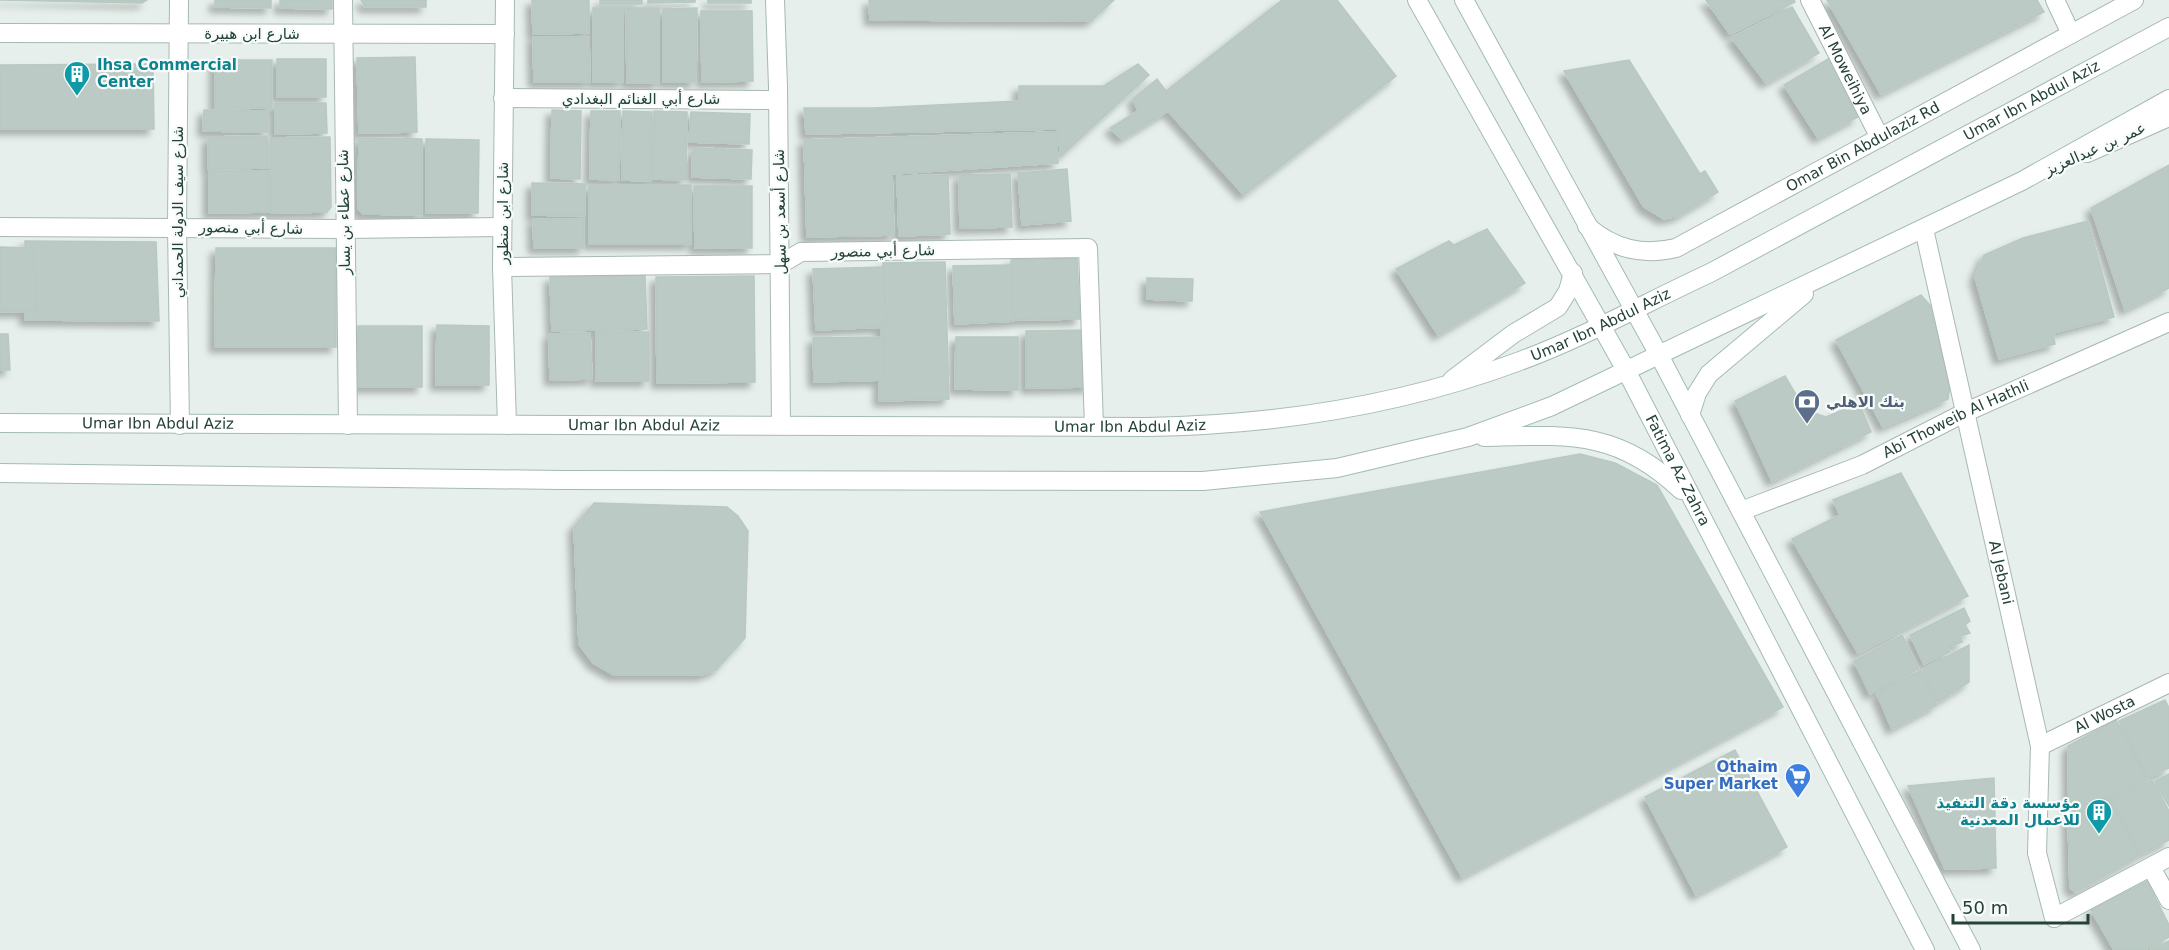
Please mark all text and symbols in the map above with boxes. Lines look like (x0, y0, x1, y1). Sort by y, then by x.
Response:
street label: Al Moweihiya (1815, 21, 1876, 118)
street label: شارع ابن هبيرة (204, 25, 300, 43)
place label: Ihsa Commercial Center (97, 56, 237, 91)
street label: Umar Ibn Abdul Aziz (1960, 57, 2103, 144)
building icon: Ihsa Commercial Center (62, 59, 92, 97)
street label: شارع أبي الغنائم البغدادي (562, 89, 720, 109)
street label: Omar Bin Abdulaziz Rd (1783, 98, 1943, 196)
street label: عمر بن عبدالعزيز (2041, 119, 2148, 180)
street label: شارع سيف الدولة الحمداني (169, 126, 188, 298)
street label: شارع عطاء بن يسار (334, 149, 354, 276)
street label: شارع أسعد بن سهل (769, 149, 790, 275)
street label: شارع ابن منظور (494, 162, 512, 265)
street label: شارع أبي منصور (198, 217, 303, 239)
street label: شارع أبي منصور (830, 240, 935, 262)
street label: Umar Ibn Abdul Aziz (1528, 284, 1673, 365)
street label: Abi Thoweib Al Hathli (1880, 376, 2032, 462)
bank icon: بنك الاهلي (1792, 387, 1822, 425)
place label: بنك الاهلي (1826, 393, 1905, 411)
street label: Fatima Az Zahra (1642, 412, 1714, 529)
street label: Umar Ibn Abdul Aziz (82, 414, 234, 433)
street label: Umar Ibn Abdul Aziz (568, 416, 720, 435)
street label: Umar Ibn Abdul Aziz (1054, 416, 1207, 436)
street label: Al Jebani (1985, 539, 2017, 606)
street label: Al Wosta (2071, 692, 2138, 737)
place label: Othaim Super Market (1664, 758, 1778, 793)
supermarket icon: Othaim Super Market (1783, 761, 1813, 799)
place label: مؤسسة دقة التنفيذ للاعمال المعدنية (1937, 794, 2080, 829)
building icon: مؤسسة دقة التنفيذ للاعمال المعدنية (2084, 797, 2114, 835)
scale bar (1953, 887, 2088, 925)
text: 50 m (1962, 897, 2008, 918)

